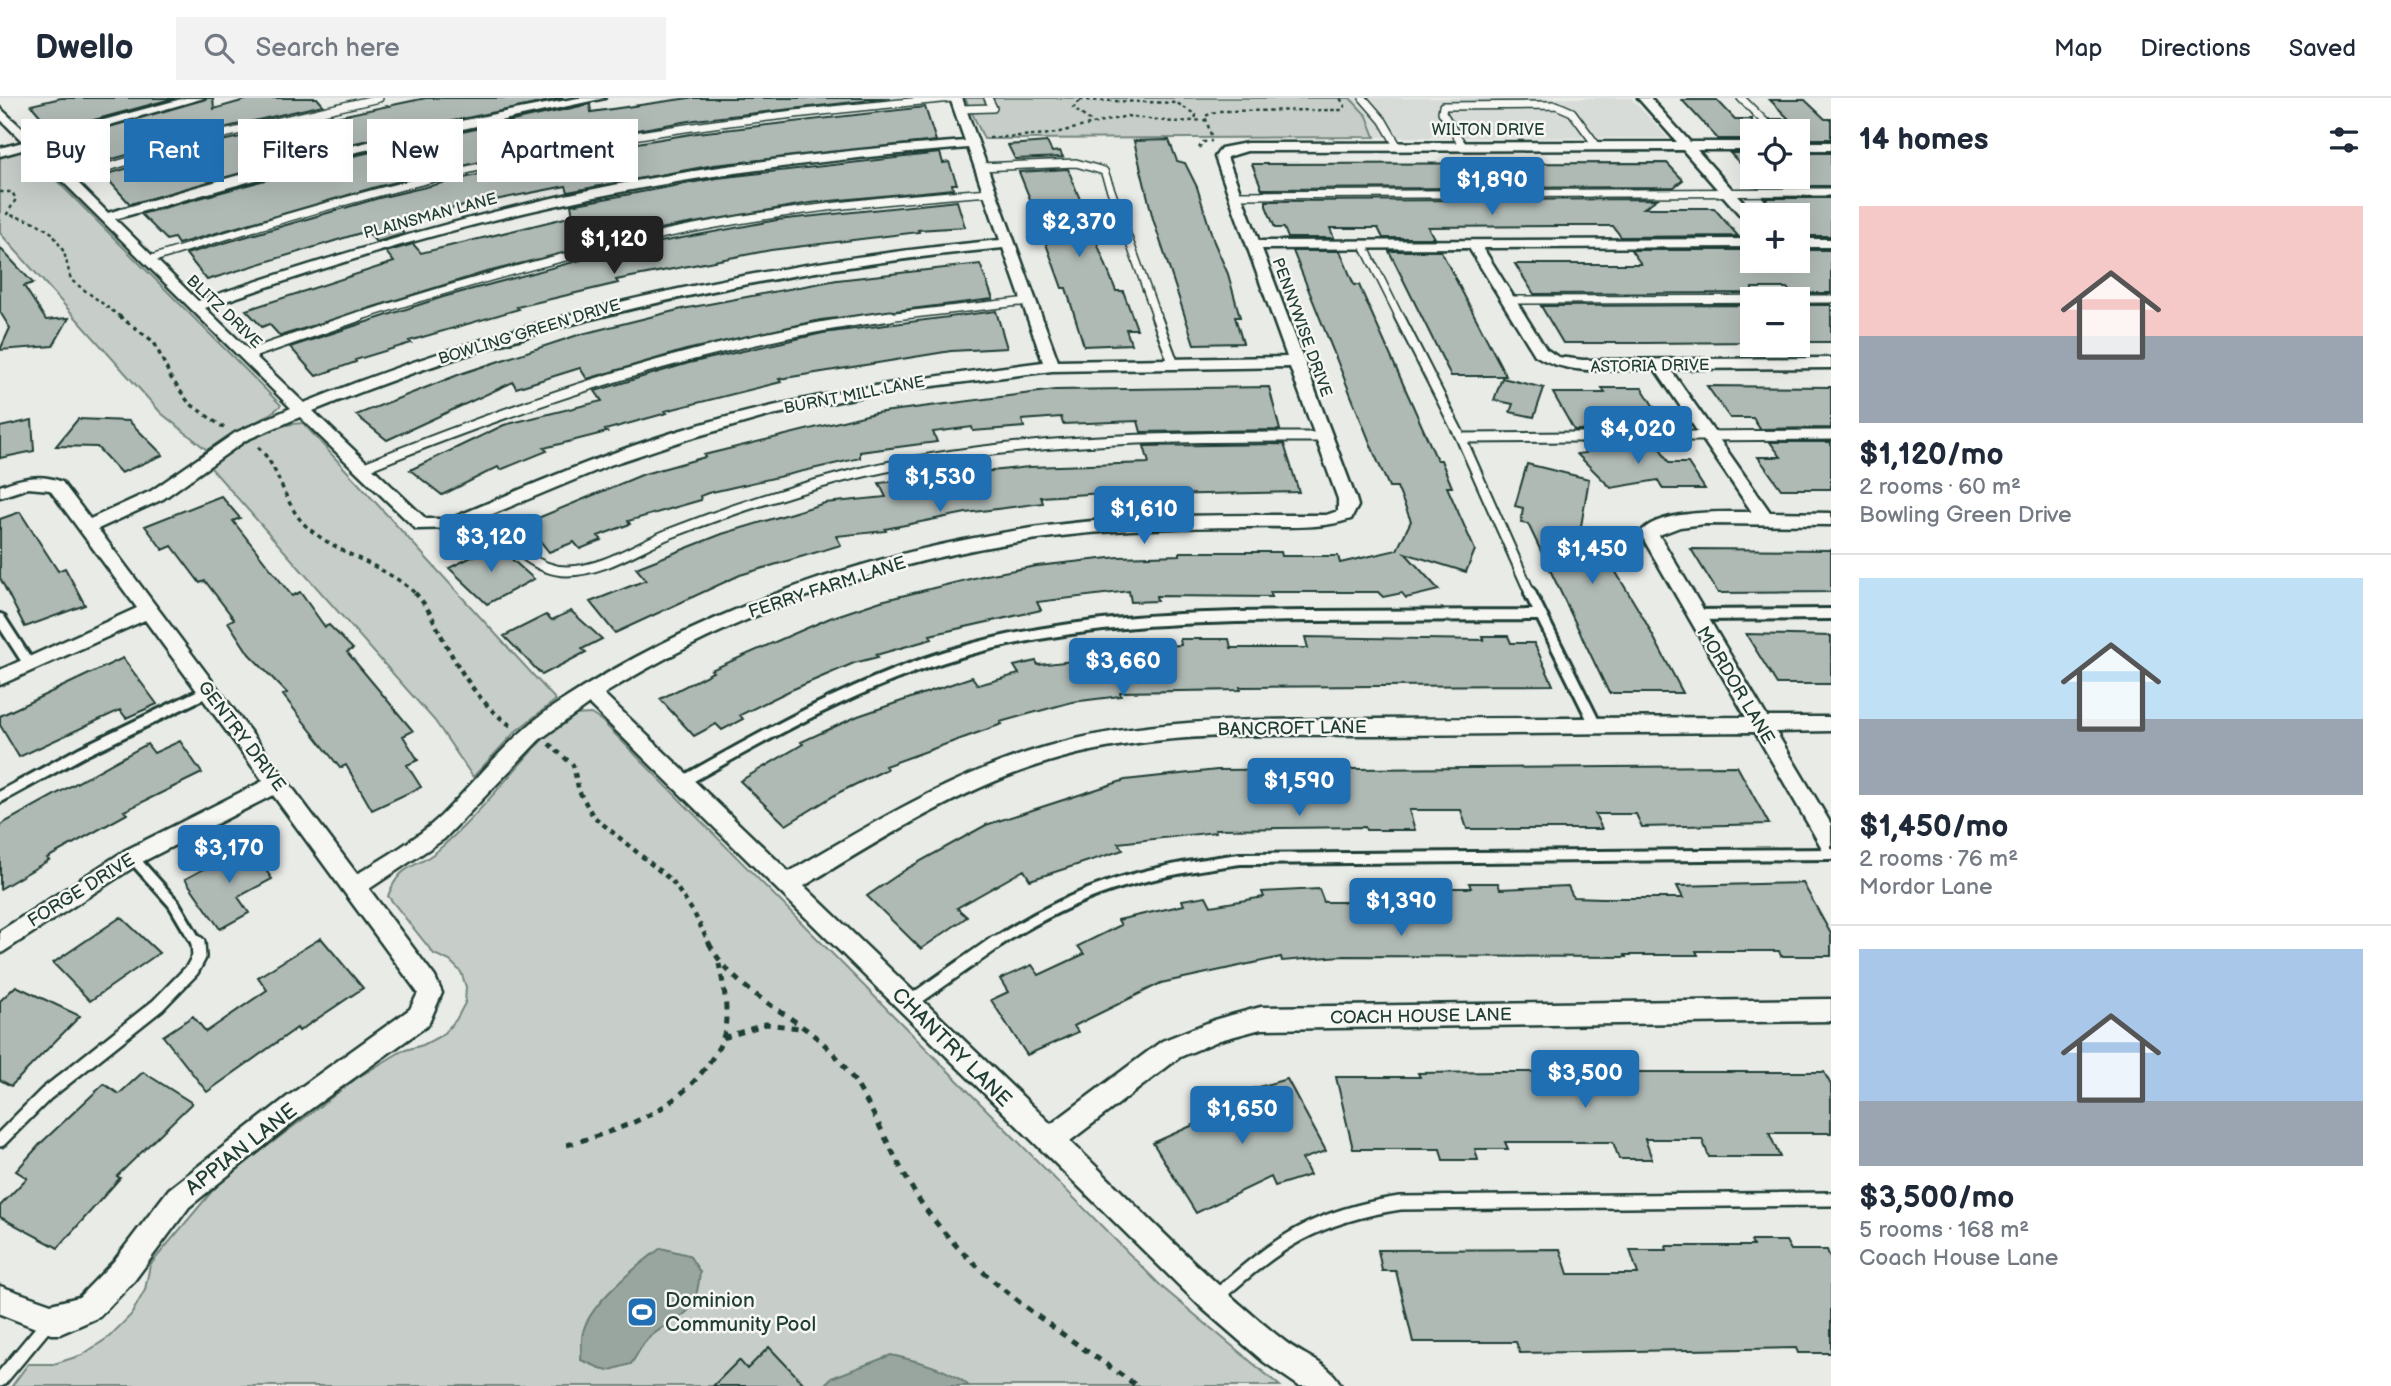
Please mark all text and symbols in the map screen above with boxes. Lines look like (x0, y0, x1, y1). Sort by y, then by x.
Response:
search box (176, 17, 666, 80)
text: Dwello (35, 28, 134, 68)
icon: search (200, 29, 238, 67)
text: Search here (256, 33, 400, 64)
text: Map (2054, 34, 2102, 63)
text: Directions (2140, 34, 2251, 63)
text: Saved (2289, 34, 2356, 63)
chip: Buy (21, 119, 110, 182)
chip: Rent (124, 119, 224, 182)
chip: Filters (238, 119, 353, 182)
chip: New (367, 119, 463, 182)
chip: Apartment (477, 119, 638, 182)
map controls (1740, 119, 1810, 357)
button: locate (1740, 119, 1810, 189)
street label: WILTON DRIVE (1432, 121, 1544, 140)
icon: filters (2325, 121, 2363, 159)
text: 14 homes (1859, 122, 1988, 158)
pin: $1,890 (1435, 158, 1549, 217)
text: $1,890 (1456, 166, 1528, 194)
street label: PLAINSMAN LANE (362, 190, 499, 243)
pin: $2,370 (1022, 200, 1136, 259)
button: + (1740, 203, 1810, 273)
text: $2,370 (1042, 208, 1116, 236)
pin: $1,120 (557, 216, 671, 276)
text: $1,120 (580, 225, 648, 253)
icon: home (2048, 252, 2174, 378)
street label: PENNYWISE DRIVE (1268, 255, 1336, 400)
street label: BLITZ DRIVE (182, 271, 266, 353)
button: − (1740, 287, 1810, 357)
street label: BOWLING GREEN DRIVE (436, 296, 623, 369)
street label: ASTORIA DRIVE (1590, 356, 1710, 377)
street label: BURNT MILL LANE (782, 372, 926, 418)
pin: $4,020 (1581, 406, 1695, 466)
text: $4,020 (1600, 415, 1676, 443)
text: $1,120/mo (1859, 437, 2004, 473)
pin: $1,530 (883, 454, 997, 514)
text: $1,530 (905, 463, 975, 491)
text: 2 rooms · 60 m² (1859, 473, 2021, 501)
pin: $1,610 (1087, 486, 1201, 546)
text: $1,610 (1110, 495, 1178, 523)
text: Bowling Green Drive (1859, 501, 2072, 529)
pin: $3,120 (434, 514, 548, 574)
text: $3,120 (455, 523, 527, 551)
pin: $1,450 (1535, 526, 1649, 586)
text: $1,450 (1556, 535, 1628, 563)
street label: FERRY FARM LANE (746, 552, 909, 623)
street label: MORDOR LANE (1692, 623, 1779, 748)
icon: home (2048, 624, 2174, 750)
pin: $3,660 (1066, 638, 1180, 698)
text: $3,660 (1085, 647, 1161, 675)
street label: GENTRY DRIVE (193, 677, 290, 796)
street label: BANCROFT LANE (1217, 717, 1367, 740)
pin: $1,590 (1242, 758, 1356, 818)
text: $1,590 (1263, 767, 1335, 795)
text: $1,450/mo (1859, 809, 2008, 845)
pin: $3,170 (172, 826, 286, 885)
text: $3,170 (194, 834, 264, 862)
text: 2 rooms · 76 m² (1859, 845, 2018, 873)
street label: FORGE DRIVE (24, 849, 139, 932)
text: Mordor Lane (1859, 873, 1993, 901)
pin: $1,390 (1344, 878, 1458, 938)
text: $1,390 (1365, 887, 1437, 915)
street label: CHANTRY LANE (887, 982, 1017, 1112)
icon: home (2048, 995, 2174, 1121)
street label: COACH HOUSE LANE (1330, 1004, 1512, 1029)
pin: $3,500 (1528, 1051, 1642, 1110)
text: $3,500 (1547, 1059, 1623, 1087)
pin: $1,650 (1185, 1086, 1299, 1146)
text: $1,650 (1206, 1095, 1278, 1123)
street label: APPIAN LANE (181, 1098, 302, 1201)
text: $3,500/mo (1859, 1180, 2014, 1216)
text: 5 rooms · 168 m² (1859, 1216, 2029, 1244)
text: Coach House Lane (1859, 1244, 2058, 1272)
place label: Dominion Community Pool (665, 1288, 816, 1337)
sports icon: Dominion Community Pool (625, 1295, 659, 1329)

